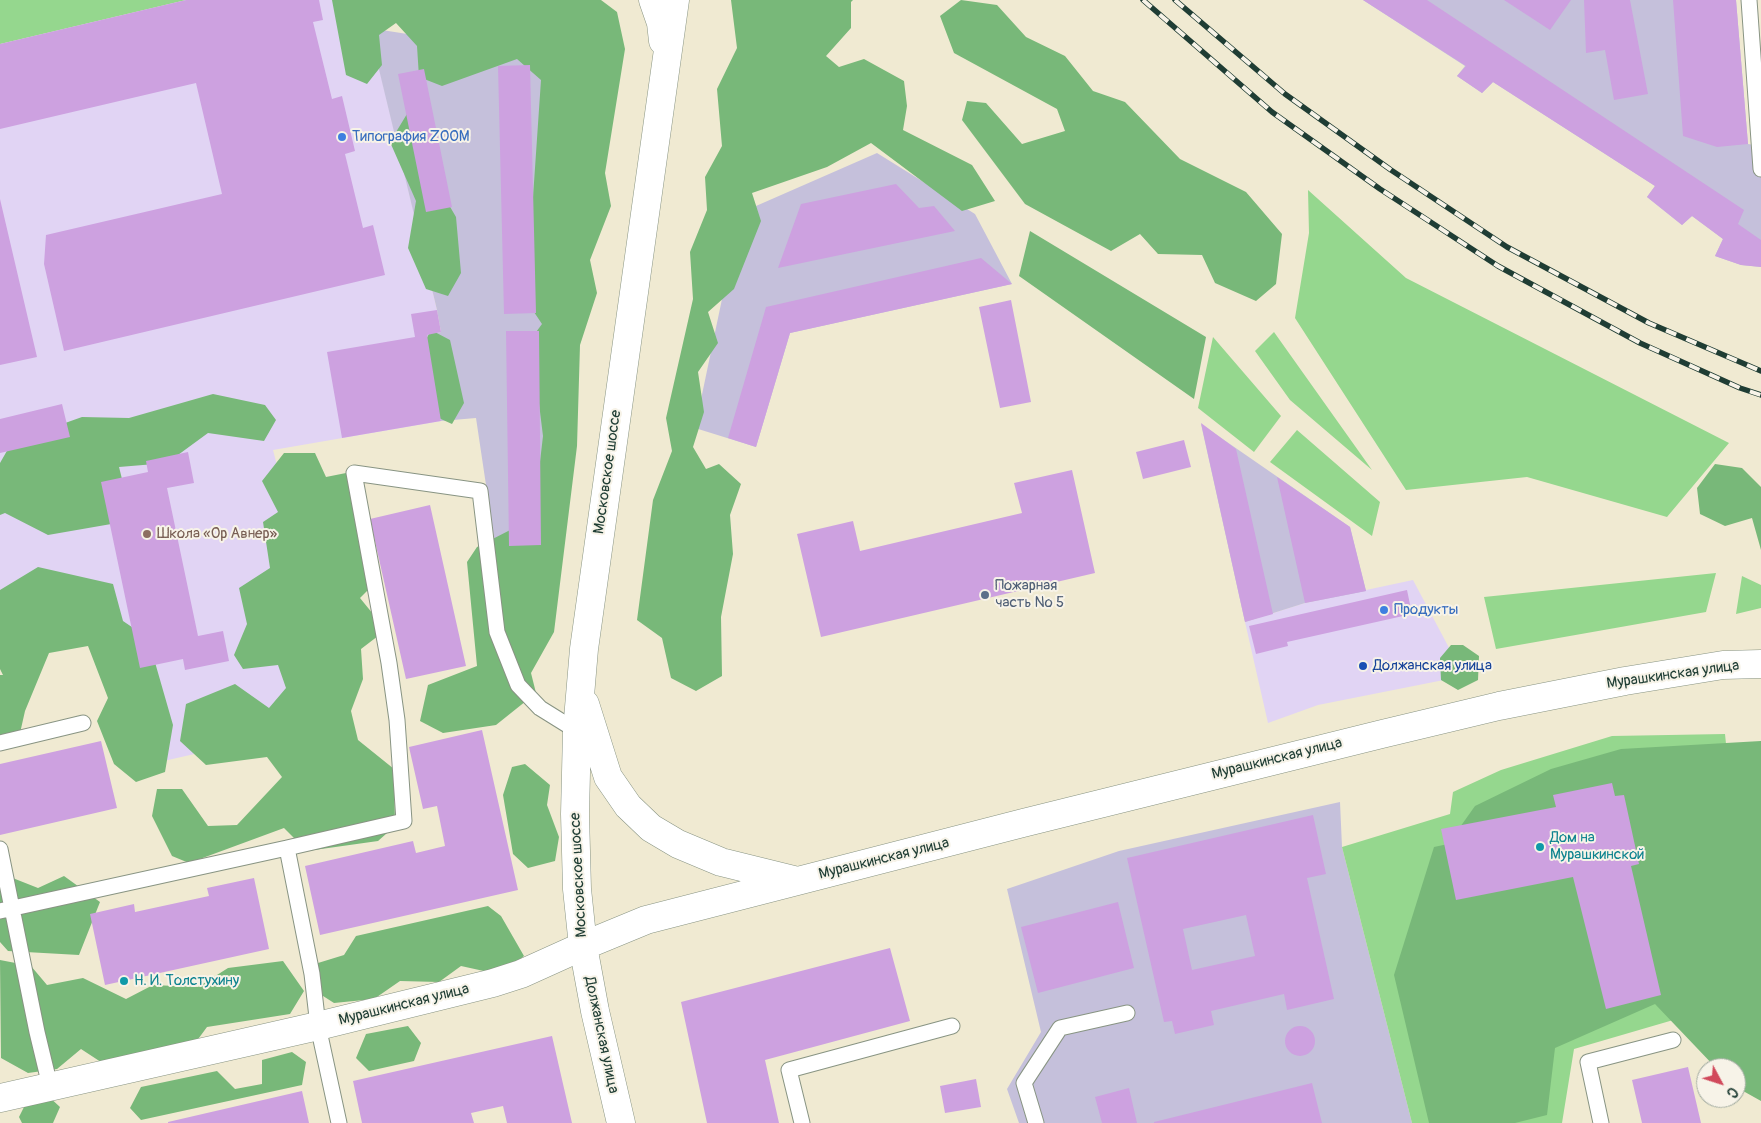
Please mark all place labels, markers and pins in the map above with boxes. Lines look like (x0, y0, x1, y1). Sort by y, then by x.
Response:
place label: Типография ZOOM (352, 128, 470, 146)
marker: Типография ZOOM (336, 131, 348, 143)
place label: Школа «Ор Авнер» (157, 525, 277, 543)
marker: Школа «Ор Авнер» (141, 528, 153, 540)
place label: Пожарная часть № 5 (995, 577, 1064, 612)
marker: Пожарная часть № 5 (979, 589, 991, 601)
place label: Продукты (1394, 601, 1458, 619)
marker: Продукты (1378, 604, 1390, 616)
place label: Должанская улица (1373, 657, 1492, 675)
marker: Должанская улица (1357, 660, 1369, 672)
place label: Дом на Мурашкинской (1550, 829, 1644, 864)
marker: Дом на Мурашкинской (1534, 841, 1546, 853)
place label: Н. И. Толстухину (134, 972, 239, 990)
marker: Н. И. Толстухину (118, 975, 130, 987)

